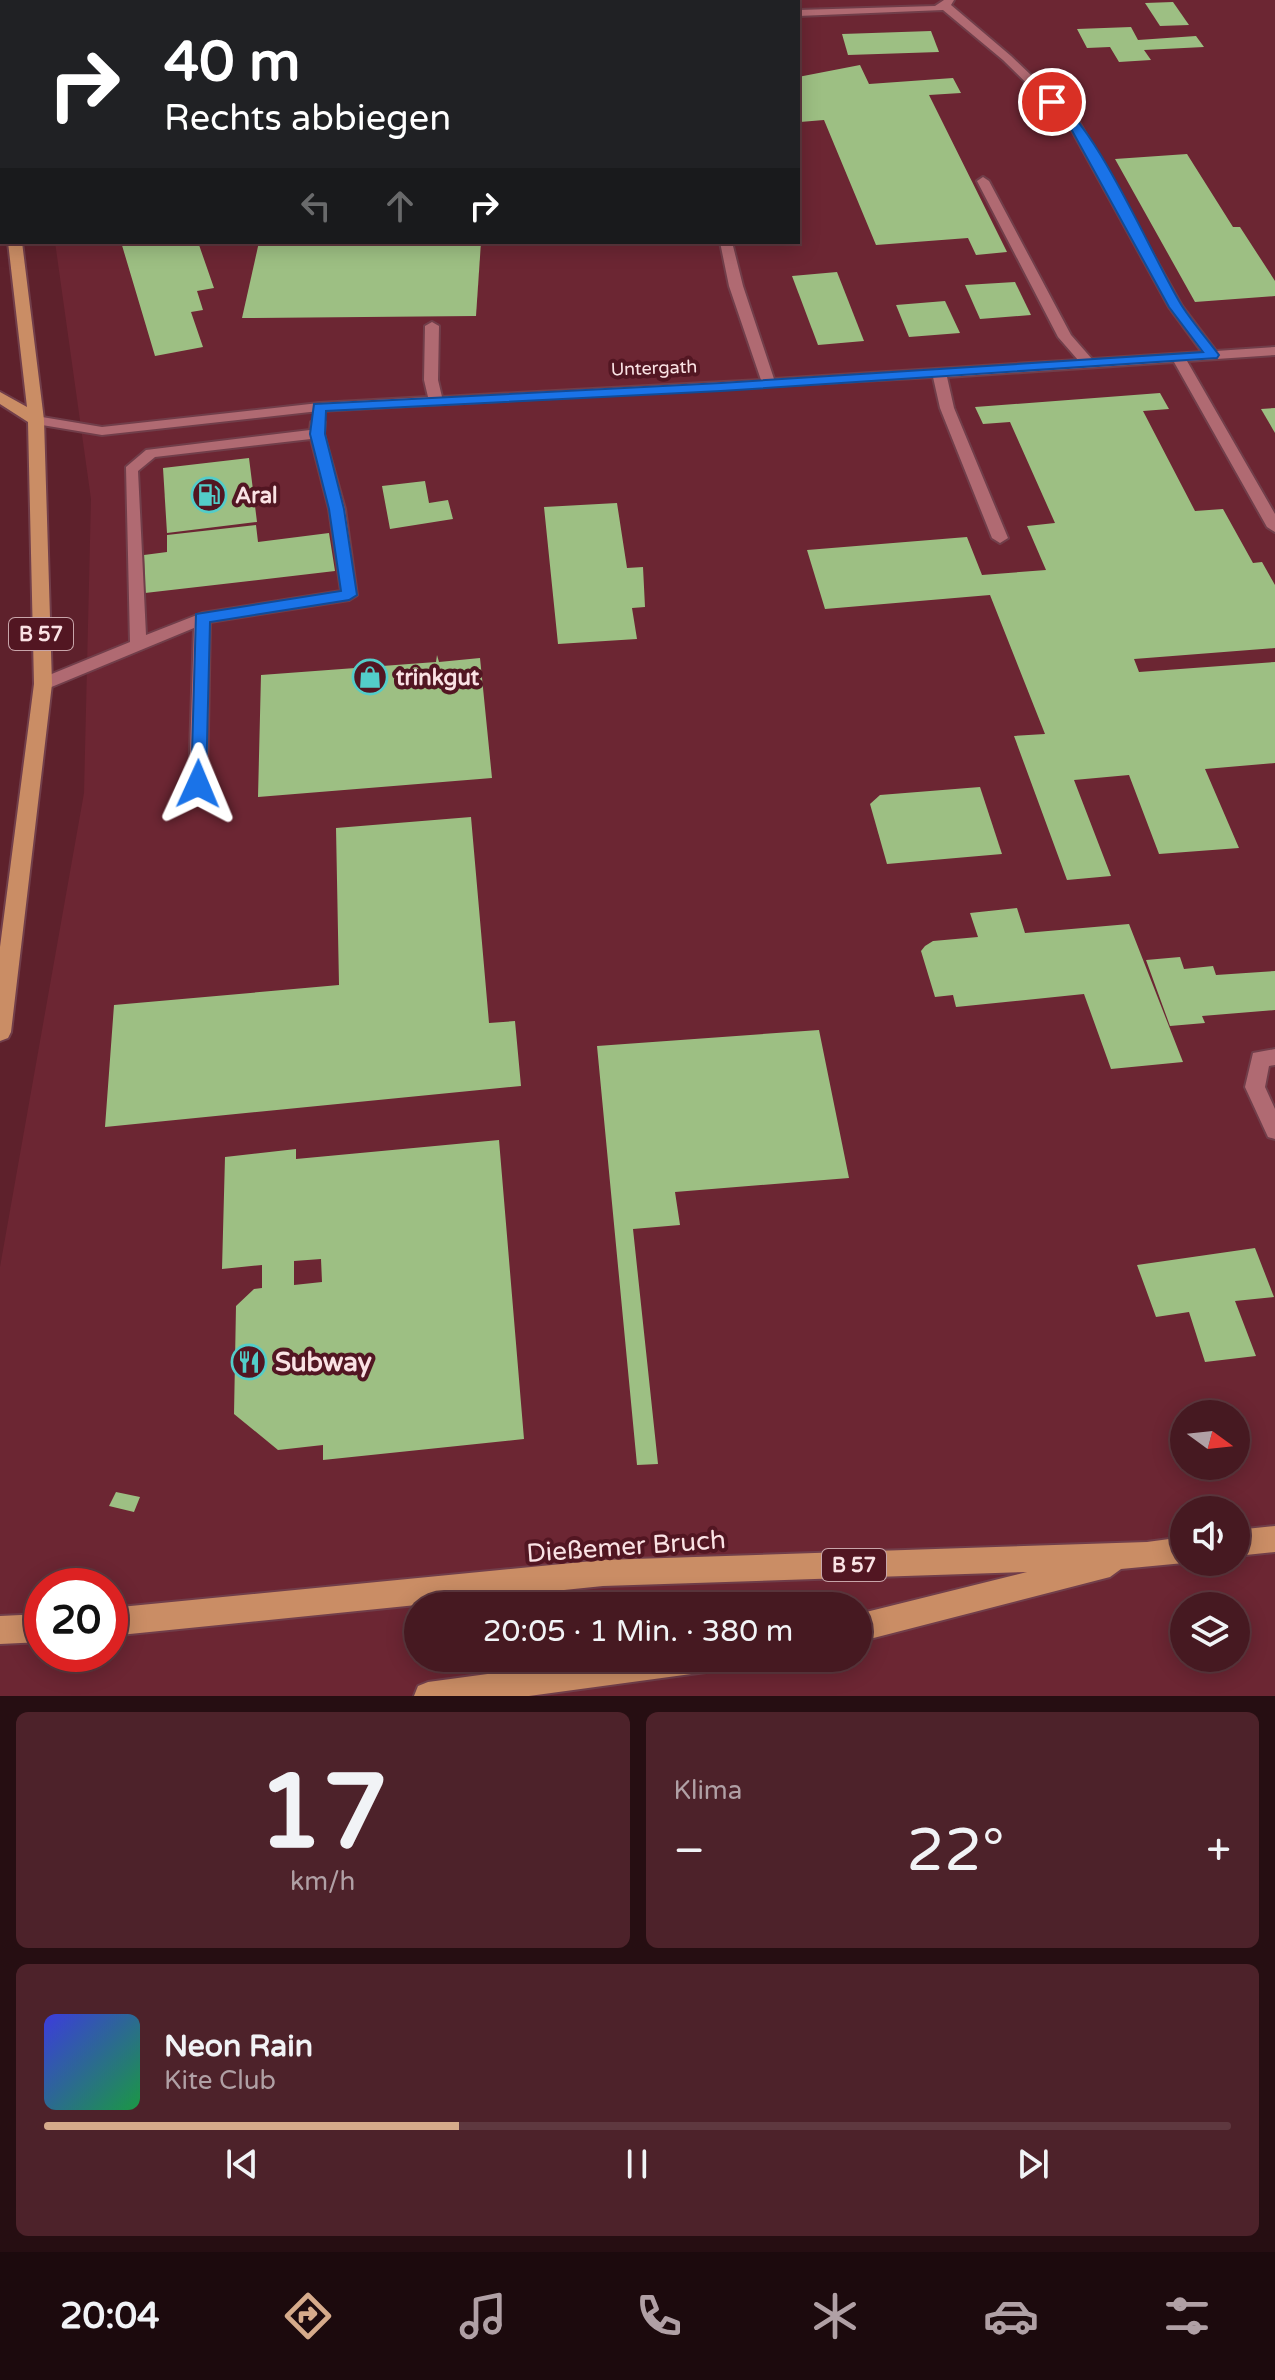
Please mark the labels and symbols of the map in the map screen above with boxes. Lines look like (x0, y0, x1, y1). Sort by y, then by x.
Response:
pin (1018, 68, 1086, 136)
street label: Untergath (610, 355, 698, 381)
fuel station icon: Aral (190, 476, 228, 514)
place label: Aral (235, 483, 278, 509)
road number: B 57 (9, 618, 73, 650)
shop icon: trinkgut (351, 658, 389, 696)
place label: trinkgut (396, 665, 480, 691)
position arrow (156, 742, 240, 826)
restaurant icon: Subway (230, 1343, 268, 1381)
place label: Subway (275, 1347, 372, 1378)
north arrow (1170, 1400, 1250, 1480)
street label: Dießemer Bruch (525, 1524, 727, 1569)
road number: B 57 (822, 1549, 886, 1581)
speed limit sign: 20 (24, 1568, 128, 1672)

